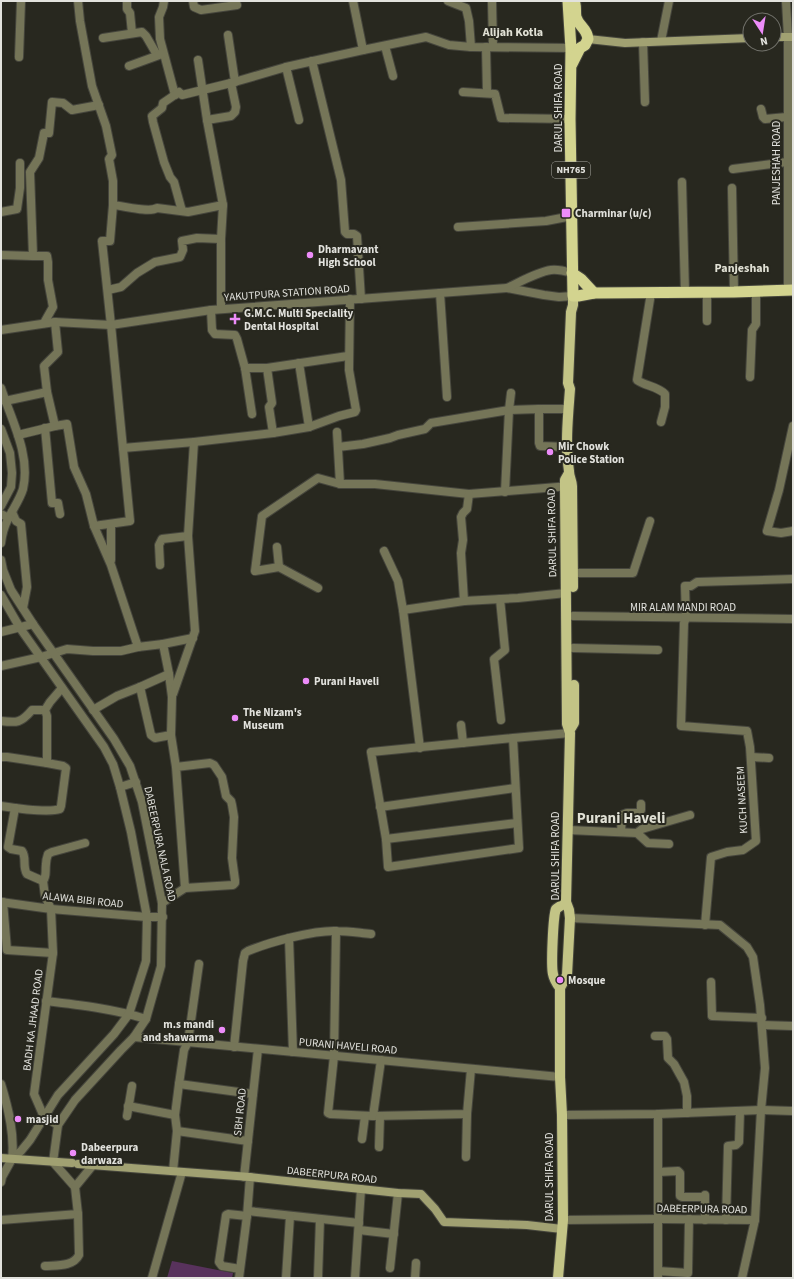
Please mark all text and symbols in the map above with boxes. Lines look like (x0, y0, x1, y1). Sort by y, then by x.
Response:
north arrow (742, 12, 782, 52)
district label: Alijah Kotla (482, 24, 543, 41)
text: N (759, 33, 769, 49)
street label: DARUL SHIFA ROAD (551, 63, 566, 152)
street label: PANJESHAH ROAD (769, 121, 784, 205)
road number: NH765 (552, 162, 590, 178)
place label: Charminar (u/c) (575, 206, 652, 221)
marker: Charminar (u/c) (560, 207, 572, 219)
place label: Dharmavant High School (318, 242, 379, 270)
marker: Dharmavant High School (305, 250, 315, 260)
district label: Panjeshah (715, 260, 770, 277)
street label: YAKUTPURA STATION ROAD (223, 281, 351, 305)
place label: G.M.C. Multi Speciality Dental Hospital (244, 306, 354, 334)
marker: G.M.C. Multi Speciality Dental Hospital (229, 313, 241, 325)
place label: Mir Chowk Police Station (558, 439, 624, 467)
marker: Mir Chowk Police Station (545, 447, 555, 457)
street label: DARUL SHIFA ROAD (544, 488, 560, 578)
street label: MIR ALAM MANDI ROAD (630, 600, 736, 615)
place label: Purani Haveli (314, 674, 379, 689)
marker: Purani Haveli (301, 676, 311, 686)
place label: The Nizam's Museum (243, 705, 302, 733)
marker: The Nizam's Museum (230, 713, 240, 723)
street label: KUCH NASEEM (733, 766, 751, 834)
street label: DABEERPURA NALA ROAD (140, 785, 180, 903)
district label: Purani Haveli (577, 808, 665, 829)
street label: DARUL SHIFA ROAD (548, 811, 563, 900)
street label: ALAWA BIBI ROAD (42, 888, 124, 912)
street label: BADH KA JHAAD ROAD (19, 968, 47, 1072)
place label: Mosque (568, 973, 606, 988)
marker: Mosque (555, 975, 565, 985)
place label: m.s mandi and shawarma (143, 1017, 214, 1045)
marker: m.s mandi and shawarma (217, 1025, 227, 1035)
street label: PURANI HAVELI ROAD (298, 1034, 398, 1058)
street label: SBH ROAD (230, 1087, 250, 1137)
place label: masjid (26, 1112, 59, 1127)
marker: masjid (13, 1114, 23, 1124)
street label: DARUL SHIFA ROAD (542, 1132, 557, 1221)
place label: Dabeerpura darwaza (81, 1140, 138, 1168)
marker: Dabeerpura darwaza (68, 1148, 78, 1158)
street label: DABEERPURA ROAD (286, 1163, 378, 1187)
street label: DABEERPURA ROAD (656, 1201, 748, 1217)

